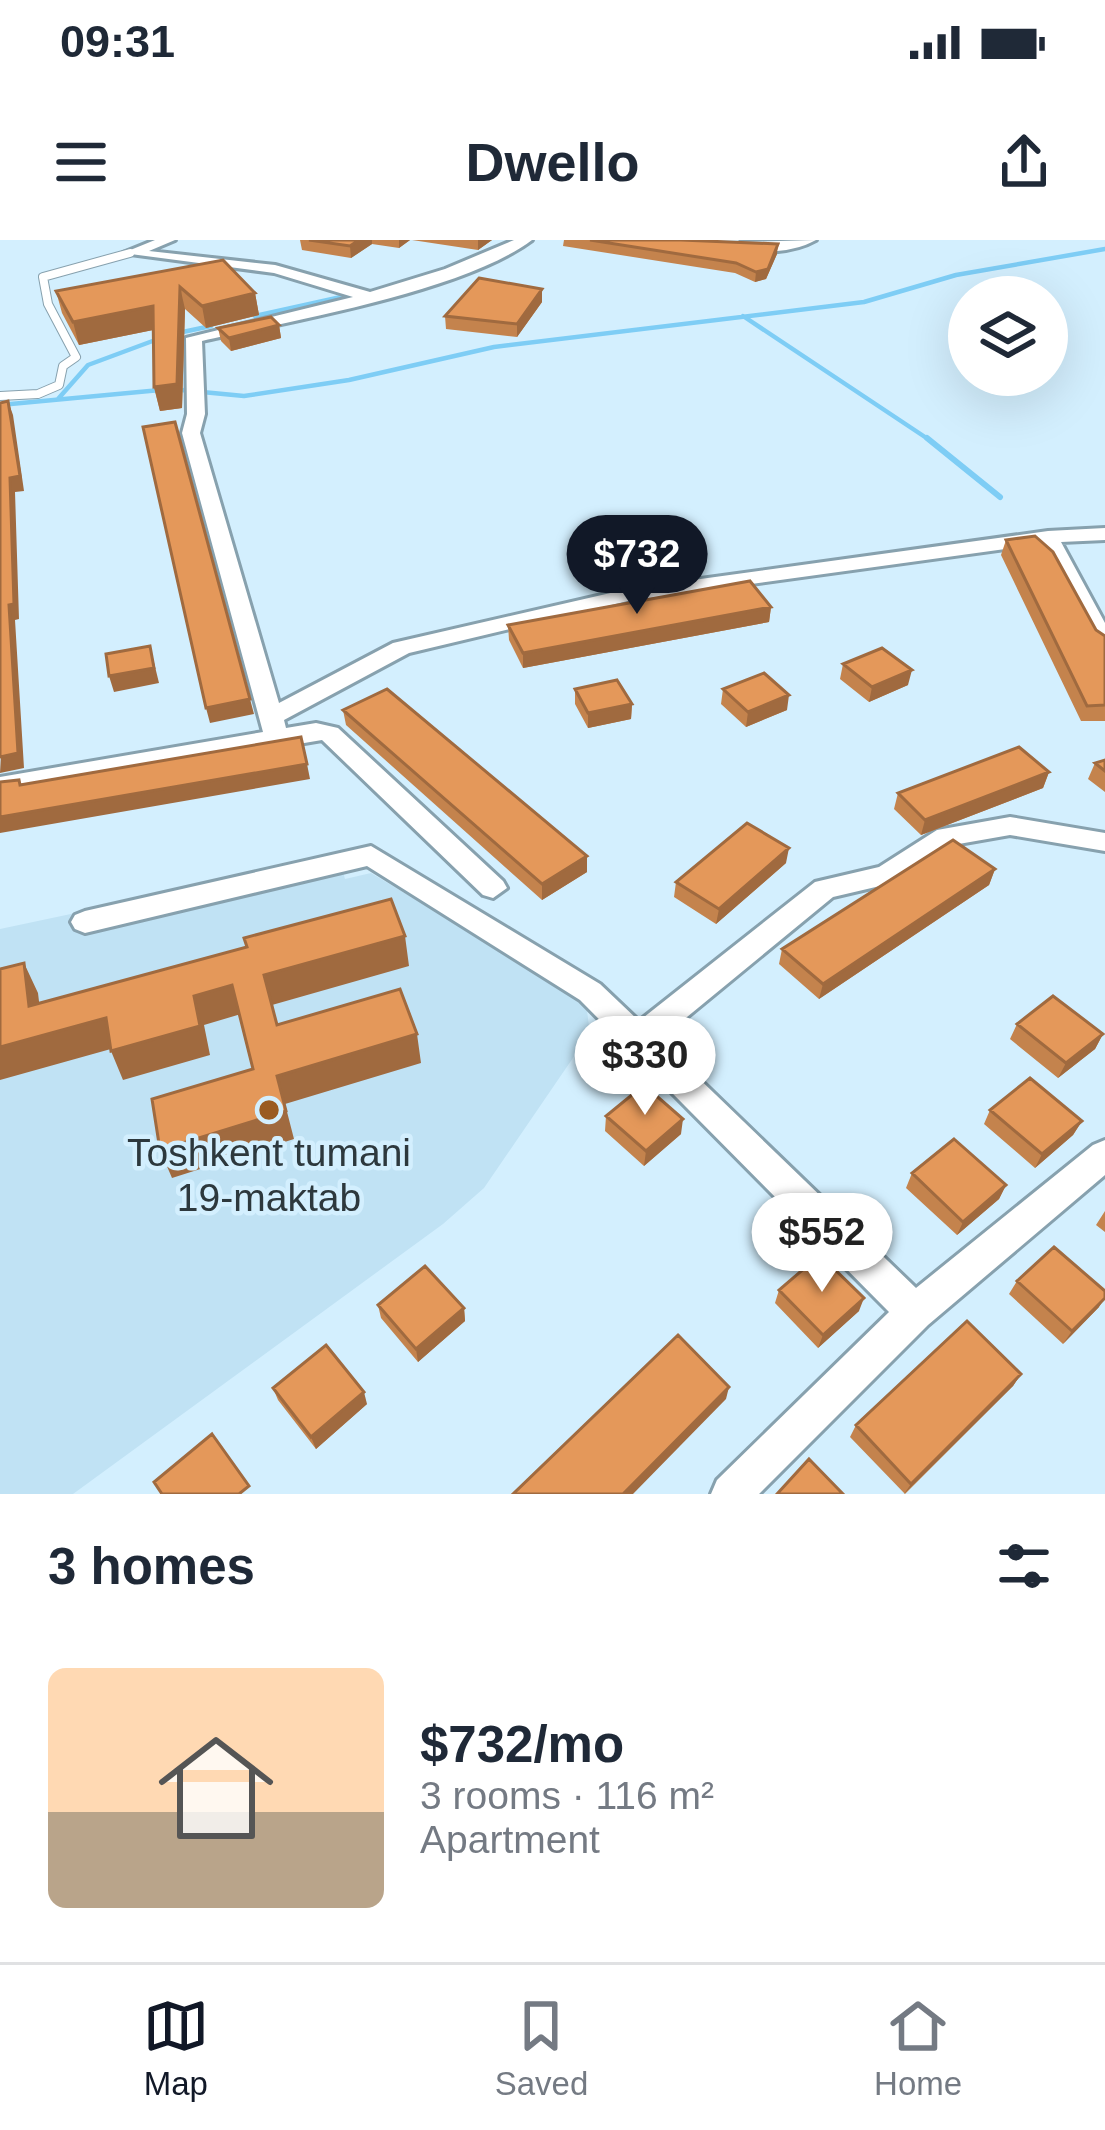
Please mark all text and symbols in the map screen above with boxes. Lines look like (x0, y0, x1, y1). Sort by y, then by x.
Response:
text: 09:31 (60, 16, 175, 67)
icon: menu (48, 129, 114, 195)
icon: share (991, 129, 1057, 195)
text: Dwello (465, 132, 640, 192)
map controls (948, 276, 1068, 396)
button: layers (948, 276, 1068, 396)
pin: $732 (566, 515, 708, 617)
text: $732 (594, 532, 680, 575)
pin: $330 (574, 1016, 716, 1118)
text: $330 (602, 1033, 688, 1076)
marker: Toshkent tumani 19-maktab (256, 1097, 282, 1123)
place label: Toshkent tumani 19-maktab (127, 1131, 411, 1219)
pin: $552 (751, 1193, 893, 1295)
text: $552 (779, 1210, 865, 1253)
icon: filters (991, 1533, 1057, 1599)
text: 3 homes (48, 1538, 255, 1595)
icon: home (144, 1716, 288, 1860)
text: $732/mo (420, 1716, 624, 1773)
text: 3 rooms · 116 m² (420, 1774, 714, 1817)
text: Apartment (420, 1818, 600, 1861)
tab: Map (143, 1993, 209, 2103)
tab: Saved (495, 1993, 588, 2103)
tab: Home (874, 1993, 962, 2103)

